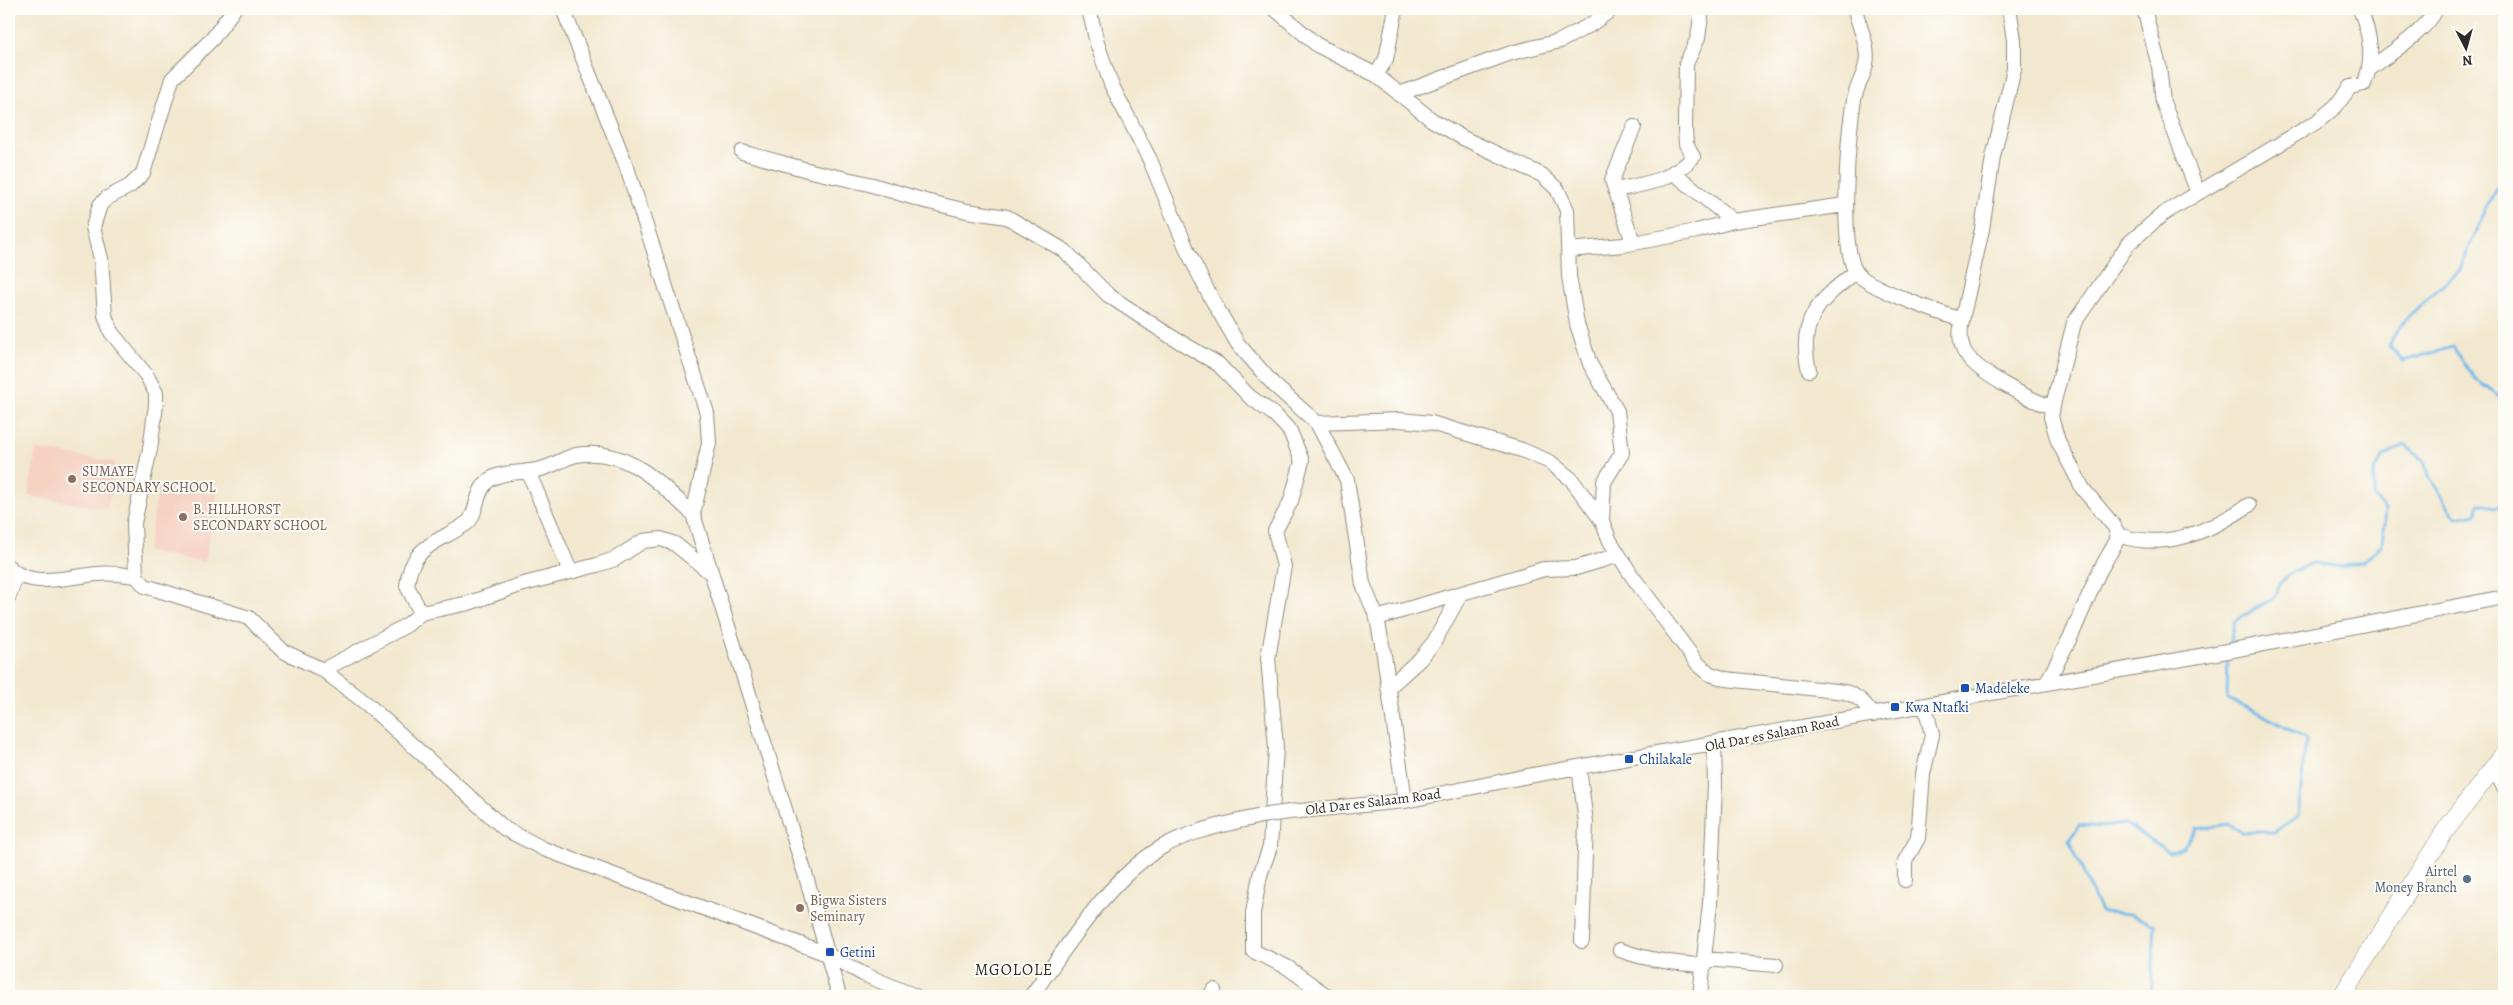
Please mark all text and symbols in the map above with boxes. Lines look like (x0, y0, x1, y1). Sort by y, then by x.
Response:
north arrow (2440, 22, 2490, 72)
text: N (2461, 50, 2473, 70)
place label: SUMAYE SECONDARY SCHOOL (82, 462, 217, 497)
marker: SUMAYE SECONDARY SCHOOL (66, 473, 78, 485)
place label: B. HILLHORST SECONDARY SCHOOL (193, 500, 328, 535)
marker: B. HILLHORST SECONDARY SCHOOL (177, 511, 189, 523)
place label: Madeleke (1975, 679, 2030, 698)
marker: Madeleke (1959, 682, 1971, 694)
place label: Kwa Ntafki (1905, 698, 1969, 717)
marker: Kwa Ntafki (1889, 701, 1901, 713)
street label: Old Dar es Salaam Road (1703, 712, 1841, 756)
place label: Chilakale (1639, 750, 1692, 769)
marker: Chilakale (1623, 753, 1635, 765)
street label: Old Dar es Salaam Road (1304, 784, 1442, 820)
place label: Airtel Money Branch (2374, 862, 2458, 897)
marker: Airtel Money Branch (2461, 873, 2473, 885)
place label: Bigwa Sisters Seminary (810, 891, 887, 926)
marker: Bigwa Sisters Seminary (794, 902, 806, 914)
place label: Getini (840, 943, 876, 962)
marker: Getini (824, 946, 836, 958)
district label: MGOLOLE (975, 959, 1053, 981)

